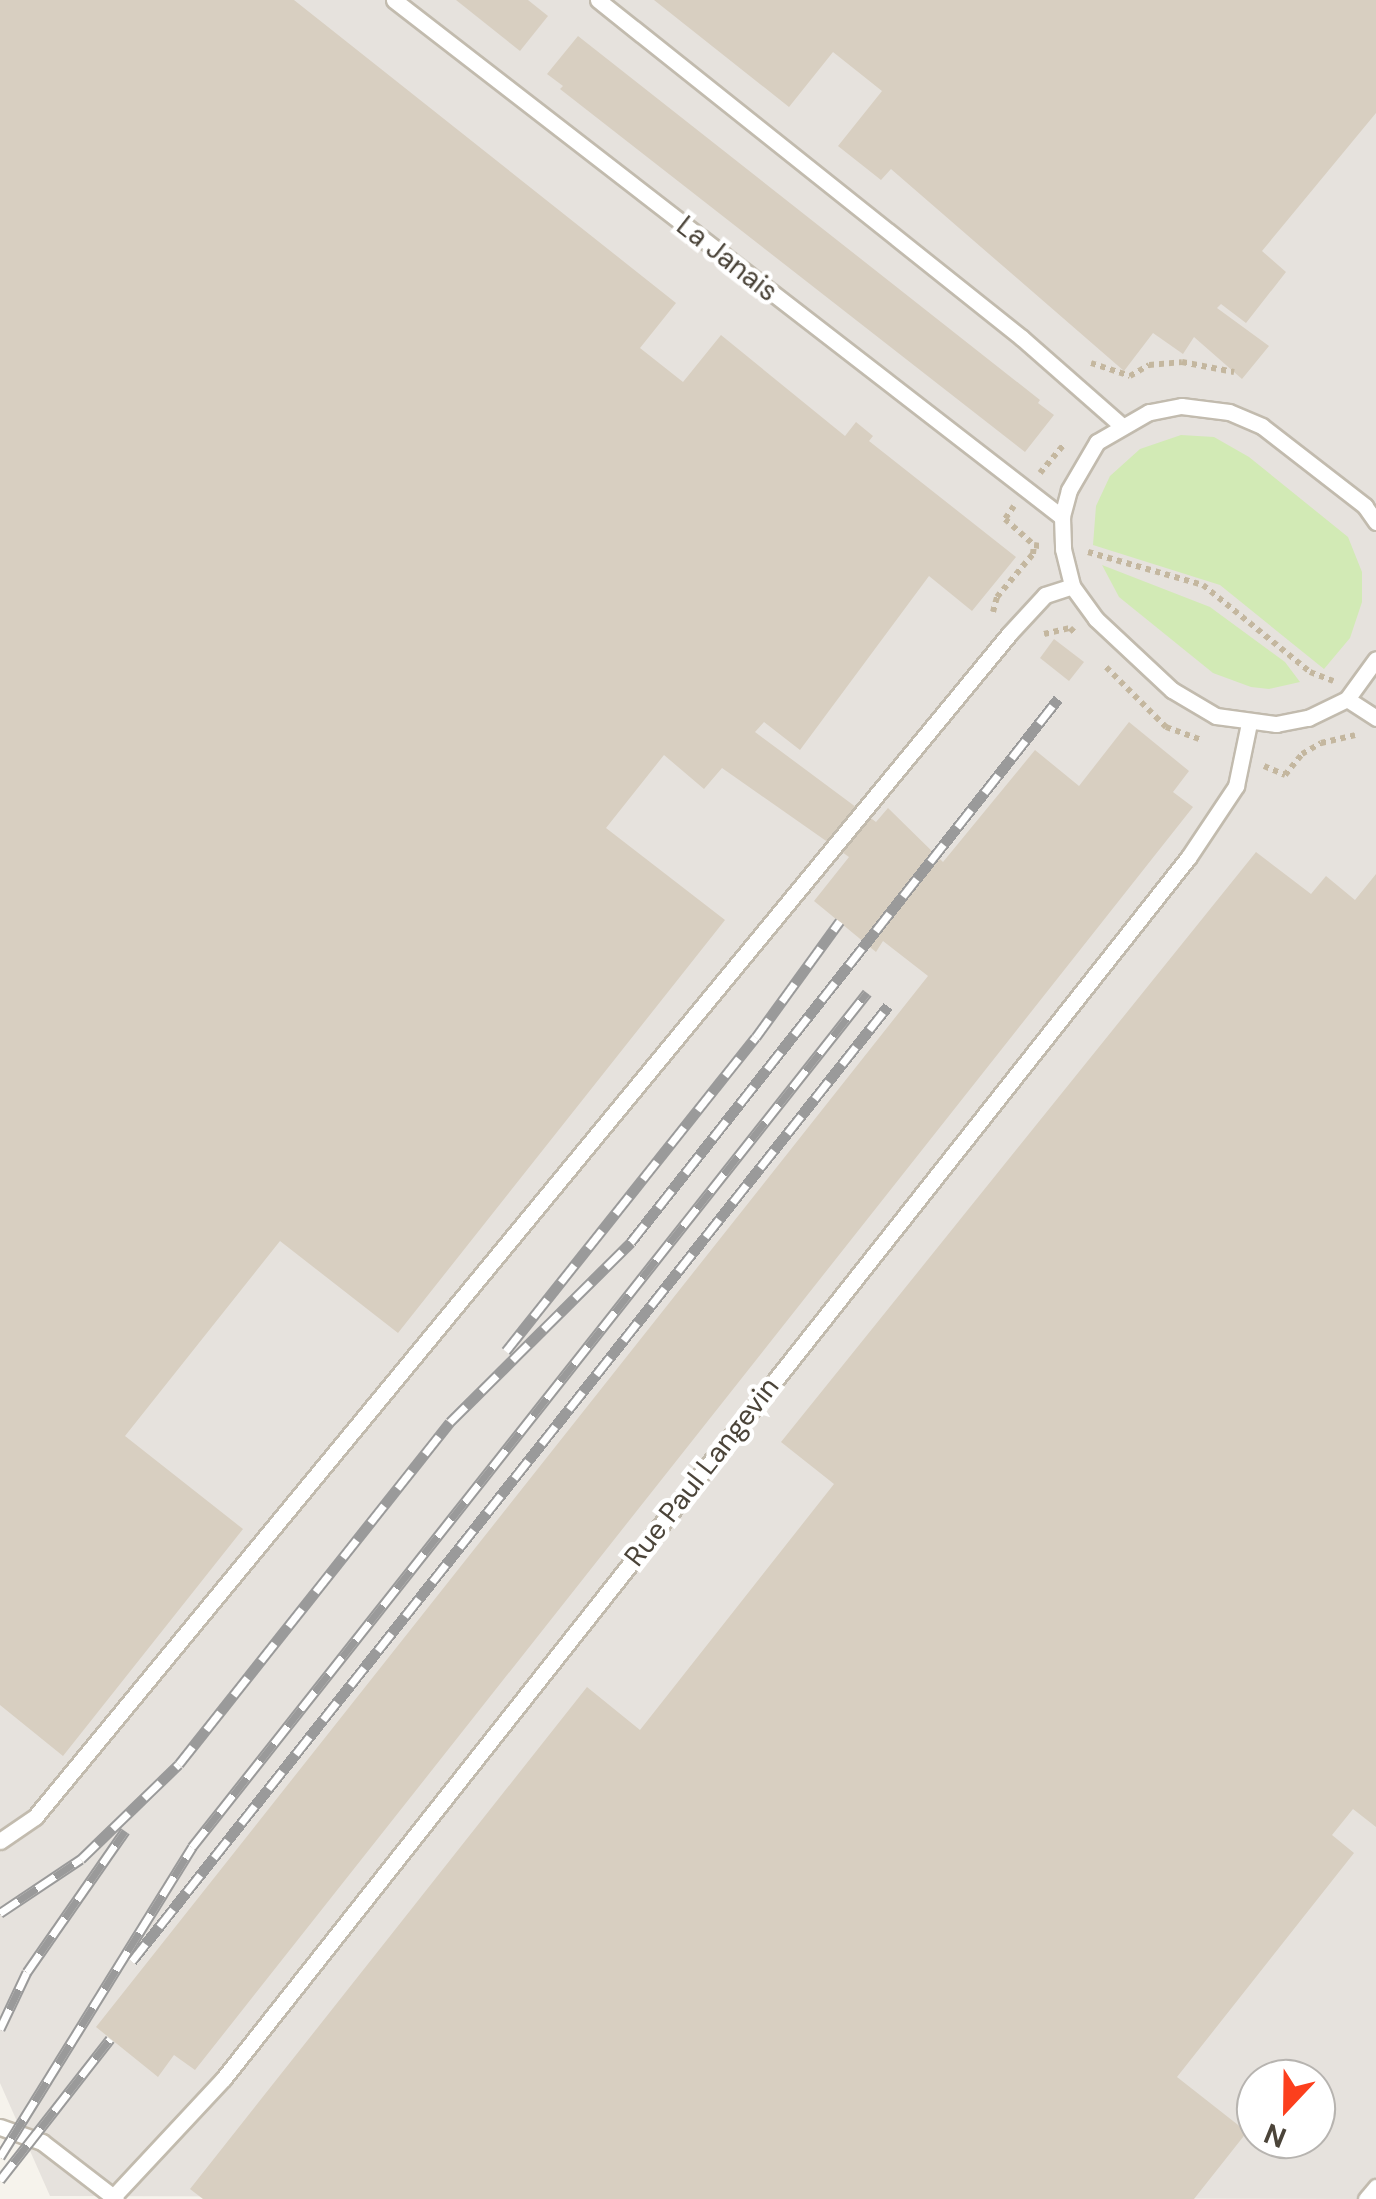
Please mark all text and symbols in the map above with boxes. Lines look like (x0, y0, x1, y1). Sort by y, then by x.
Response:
street label: La Janais (670, 209, 784, 309)
street label: Rue Paul Langevin (618, 1371, 786, 1573)
north arrow (1236, 2059, 1336, 2159)
text: N (1259, 2114, 1292, 2156)

